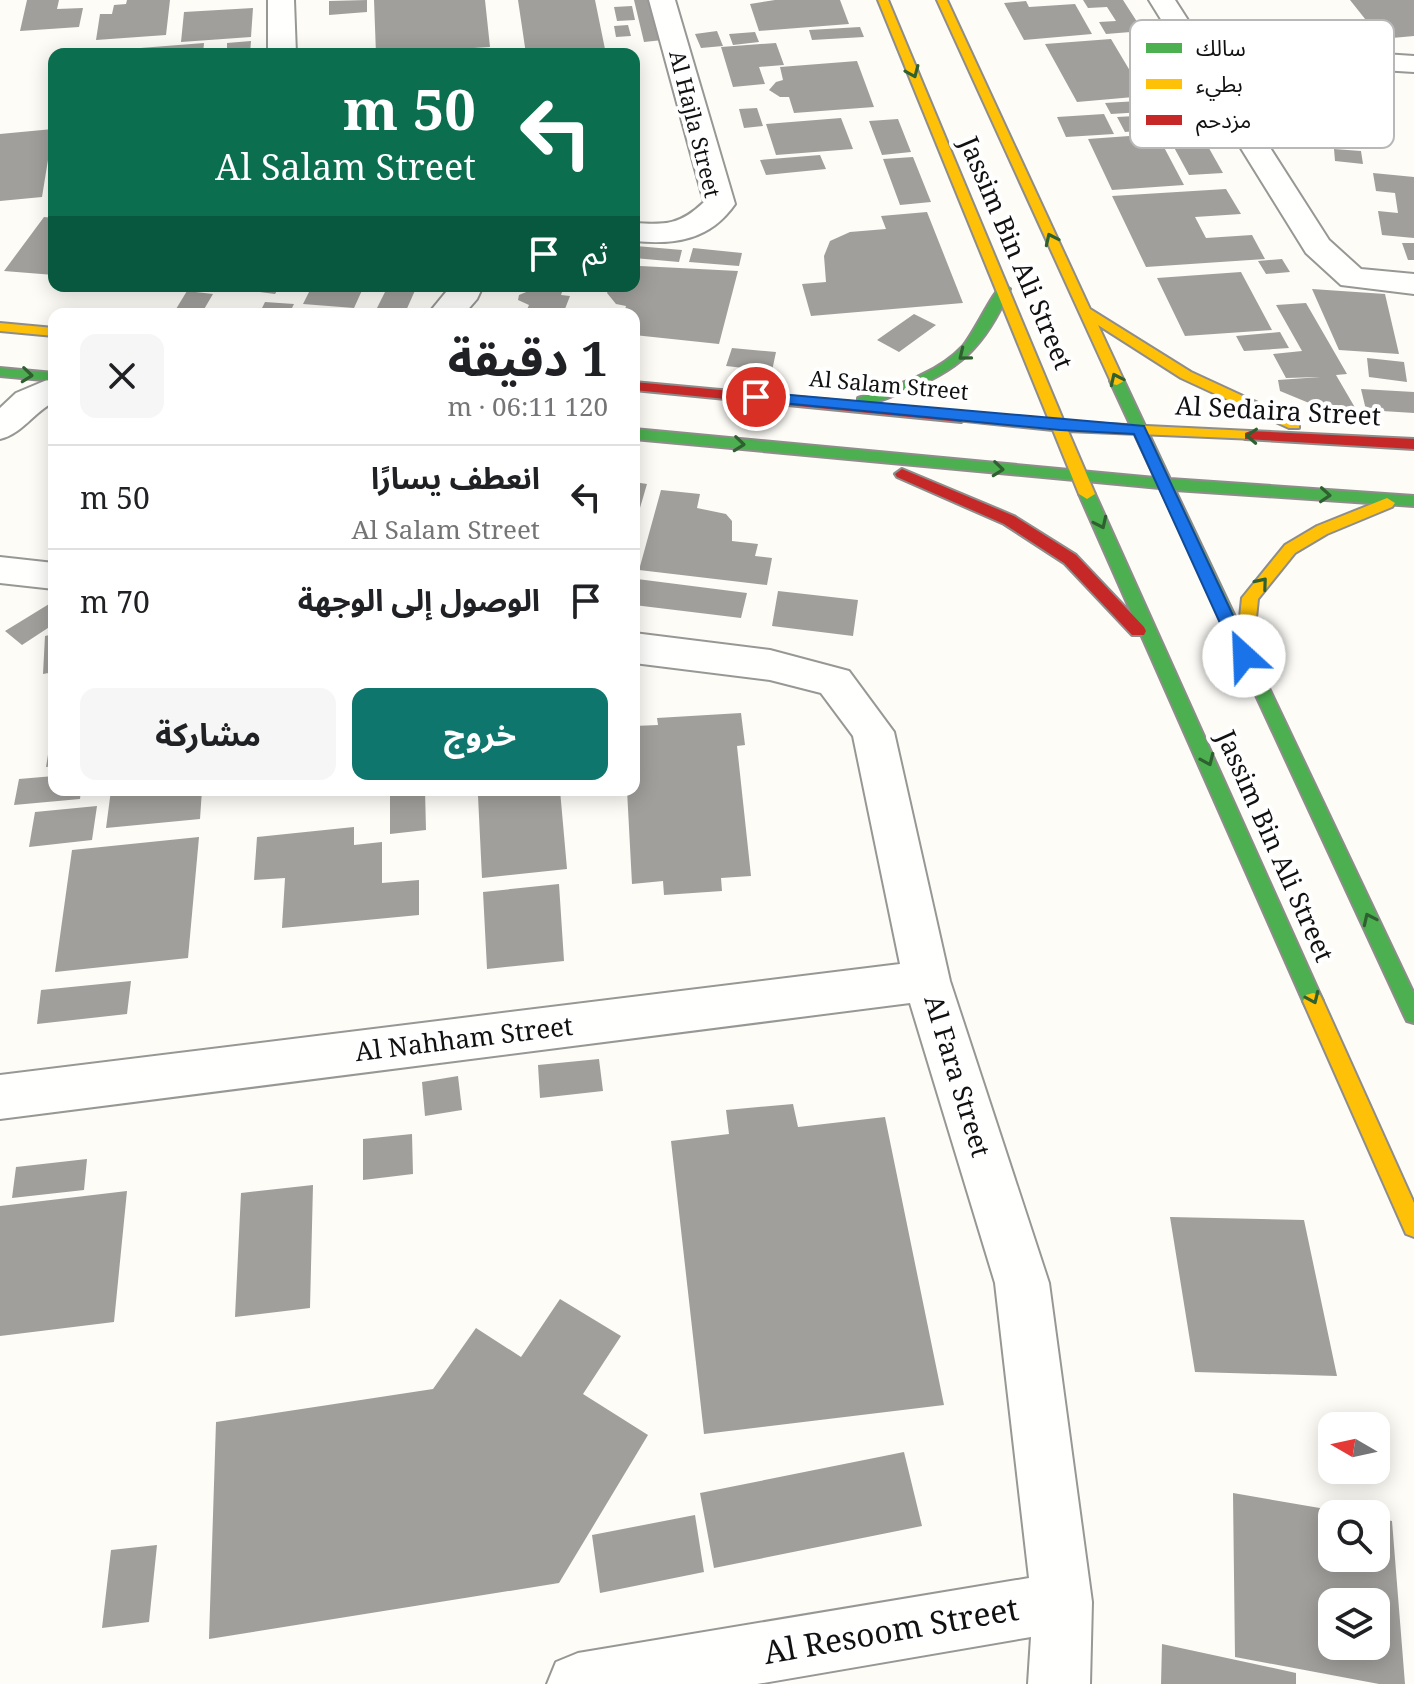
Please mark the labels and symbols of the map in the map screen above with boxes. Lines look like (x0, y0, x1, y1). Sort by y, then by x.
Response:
legend (1130, 20, 1394, 148)
text: سالك (1196, 32, 1246, 62)
street label: Al Hajla Street (663, 47, 729, 201)
one-way arrow (903, 64, 919, 78)
text: بطيء (1196, 68, 1243, 101)
text: مزدحم (1196, 104, 1251, 137)
street label: Jassim Bin Ali Street (951, 130, 1082, 375)
one-way arrow (1045, 233, 1061, 247)
one-way arrow (958, 345, 973, 359)
street label: Al Salam Street (808, 362, 970, 406)
pin (722, 363, 790, 431)
one-way arrow (21, 366, 34, 383)
one-way arrow (1110, 373, 1126, 388)
street label: Al Sedaira Street (1174, 387, 1382, 433)
one-way arrow (1245, 427, 1258, 444)
one-way arrow (733, 436, 746, 453)
one-way arrow (992, 461, 1005, 478)
one-way arrow (1319, 486, 1332, 503)
one-way arrow (1091, 515, 1107, 530)
one-way arrow (1252, 578, 1267, 592)
position arrow (1202, 614, 1286, 698)
street label: Jassim Bin Ali Street (1208, 723, 1343, 967)
one-way arrow (1198, 752, 1214, 766)
one-way arrow (1363, 913, 1379, 927)
one-way arrow (1304, 989, 1320, 1004)
street label: Al Fara Street (916, 990, 1000, 1161)
street label: Al Nahham Street (353, 1007, 575, 1069)
north arrow (1318, 1412, 1390, 1484)
street label: Al Resoom Street (760, 1586, 1022, 1673)

